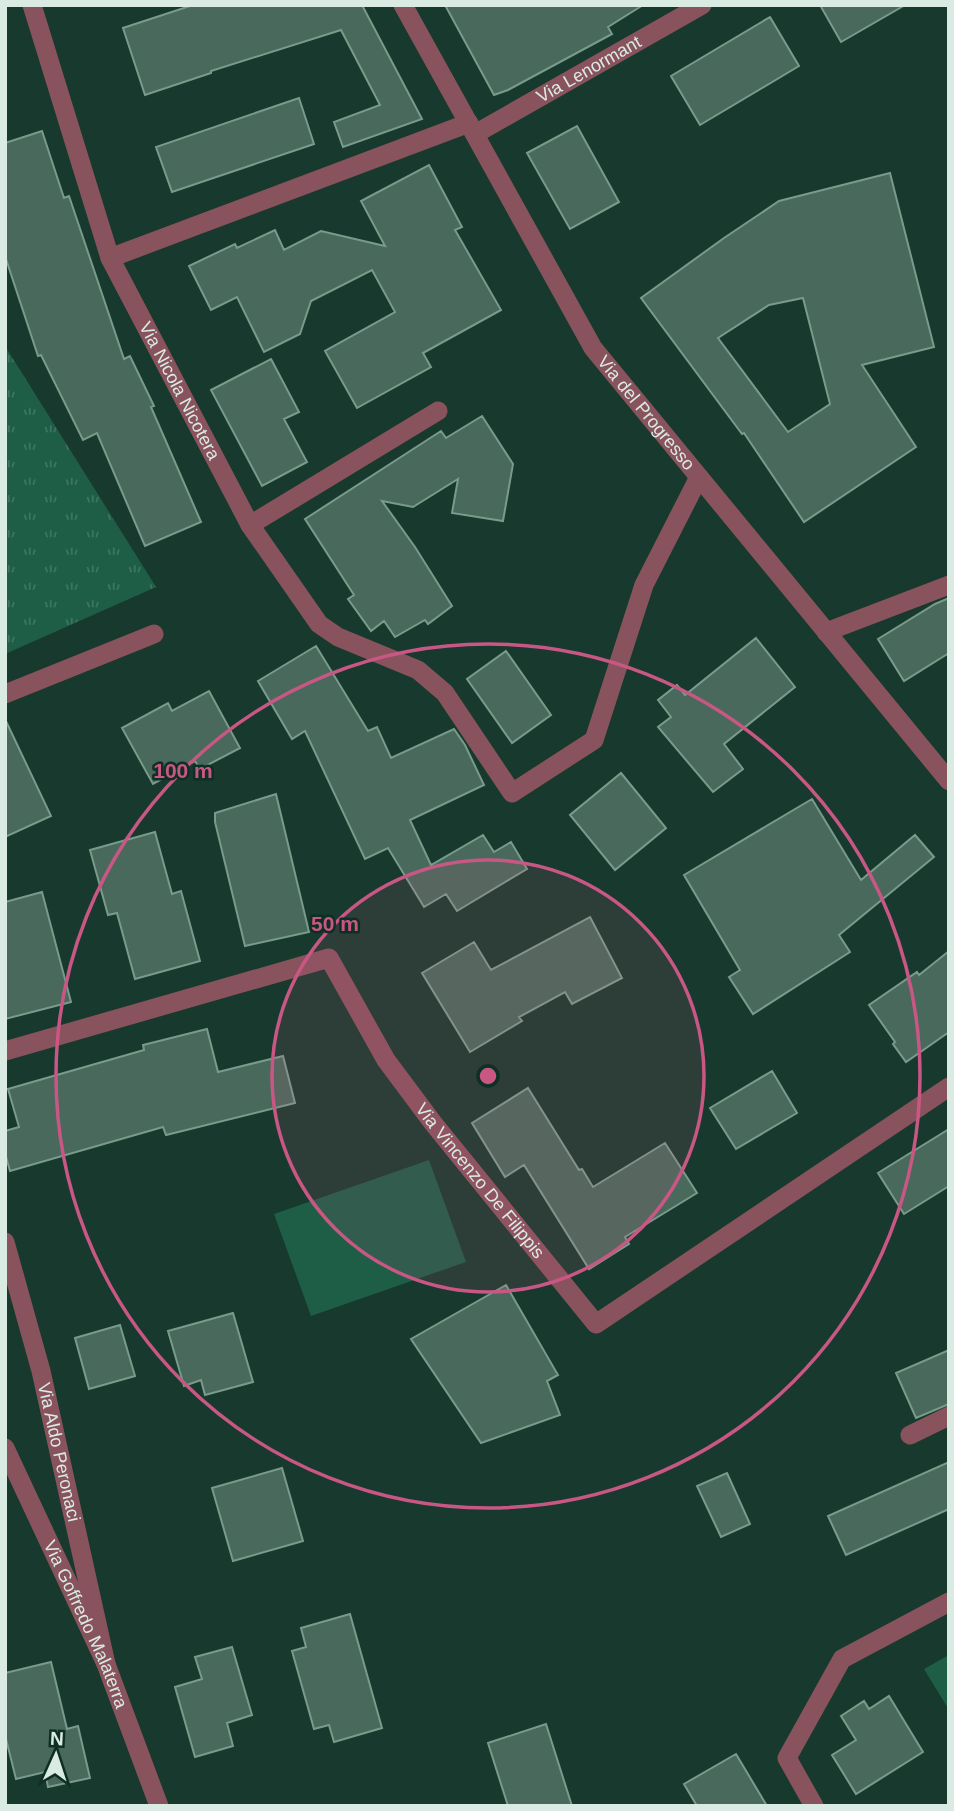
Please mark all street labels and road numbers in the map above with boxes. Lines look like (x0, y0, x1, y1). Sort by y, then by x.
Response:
street label: Via Lenormant (533, 32, 645, 107)
street label: Via Nicola Nicotera (135, 319, 224, 464)
street label: Via del Progresso (594, 352, 699, 474)
street label: Via Vincenzo De Filippis (412, 1099, 549, 1262)
street label: Via Aldo Peronaci (34, 1381, 84, 1524)
street label: Via Goffredo Malaterra (40, 1537, 132, 1712)

